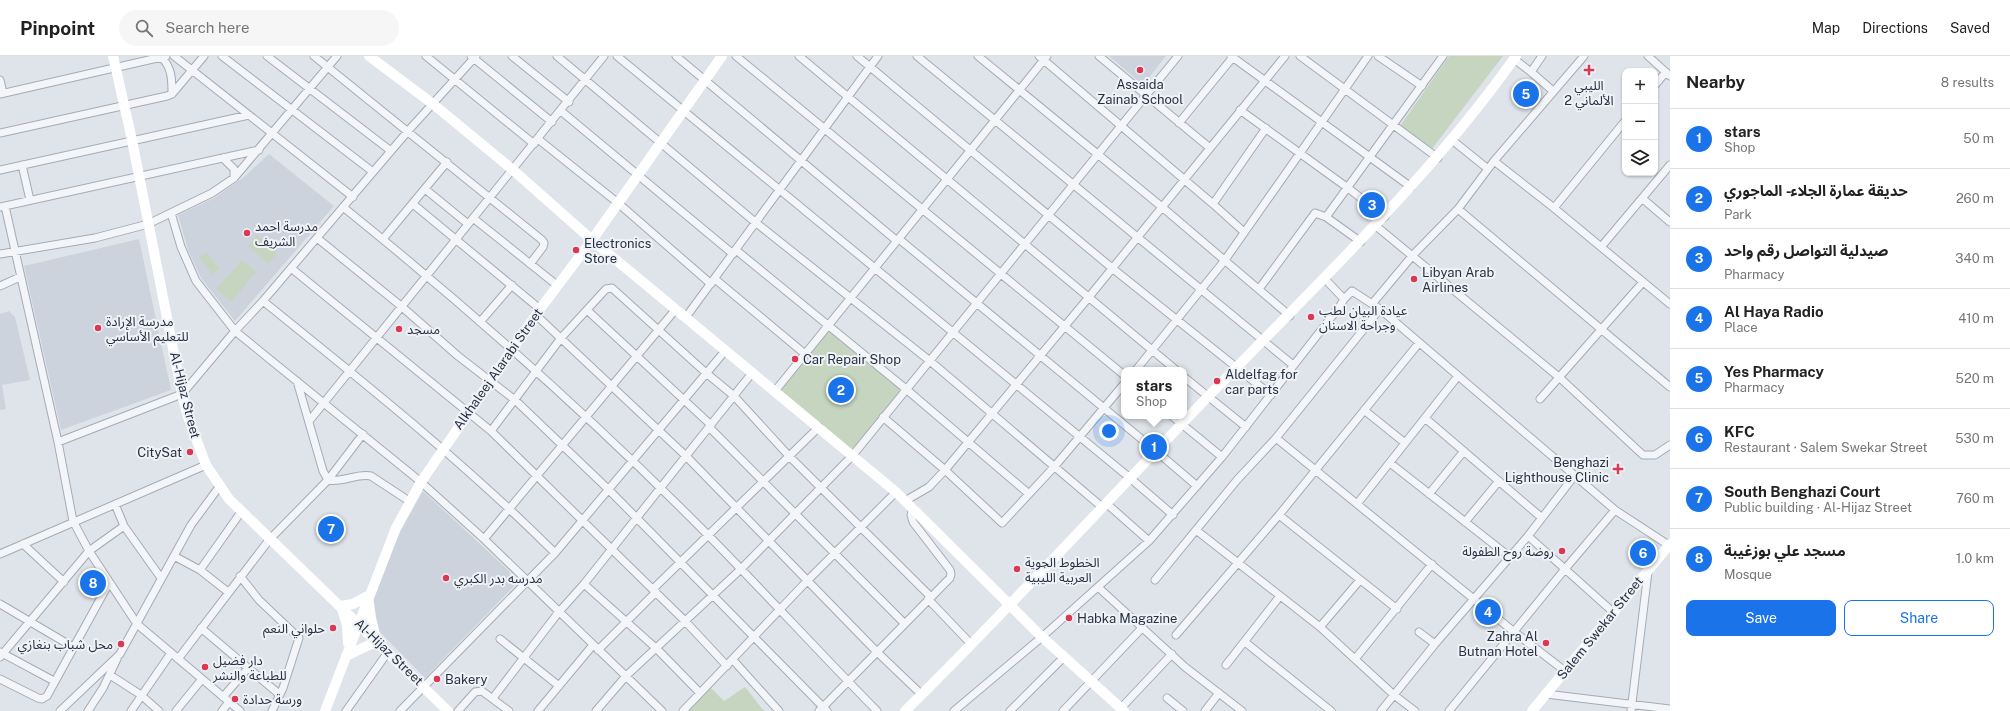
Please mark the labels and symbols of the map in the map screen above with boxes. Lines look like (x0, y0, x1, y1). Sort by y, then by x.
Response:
marker: الليبي الألماني 2 (1583, 64, 1595, 76)
marker: Assaida Zainab School (1135, 65, 1145, 75)
place label: Assaida Zainab School (1097, 77, 1183, 107)
place label: الليبي الألماني 2 (1564, 78, 1614, 111)
pin: 5 (1513, 79, 1539, 109)
pin: 3 (1359, 190, 1385, 220)
place label: مدرسة احمد الشريف (255, 219, 318, 249)
marker: مدرسة احمد الشريف (242, 228, 252, 238)
place label: Electronics Store (584, 236, 651, 266)
marker: Electronics Store (571, 245, 581, 255)
place label: Libyan Arab Airlines (1422, 265, 1494, 295)
marker: Libyan Arab Airlines (1409, 274, 1419, 284)
place label: عيادة البيان لطب وجراحة الاسنان (1319, 303, 1408, 334)
street label: Alkhaleej Alarabi Street (450, 306, 546, 432)
marker: عيادة البيان لطب وجراحة الاسنان (1306, 312, 1316, 322)
place label: مدرسة الإرادة للتعليم الأساسي (106, 314, 189, 347)
place label: مسجد (407, 322, 440, 337)
marker: مدرسة الإرادة للتعليم الأساسي (93, 323, 103, 333)
marker: مسجد (394, 324, 404, 334)
street label: Al-Hijaz Street (167, 350, 203, 440)
place label: Car Repair Shop (803, 352, 901, 367)
marker: Car Repair Shop (790, 354, 800, 364)
place label: Aldelfag for car parts (1225, 367, 1298, 397)
pin: 2 (828, 375, 854, 405)
marker: Aldelfag for car parts (1212, 376, 1222, 386)
your location (1099, 421, 1119, 441)
pin: 1 (1141, 432, 1167, 462)
place label: CitySat (137, 445, 182, 460)
marker: CitySat (185, 447, 195, 457)
place label: Benghazi Lighthouse Clinic (1505, 455, 1609, 485)
marker: Benghazi Lighthouse Clinic (1612, 463, 1624, 475)
pin: 7 (318, 514, 344, 544)
pin: 6 (1630, 538, 1656, 568)
place label: روضة روح الطفولة (1462, 544, 1554, 562)
marker: روضة روح الطفولة (1557, 546, 1567, 556)
place label: الخطوط الجوية العربية الليبية (1025, 555, 1100, 585)
marker: الخطوط الجوية العربية الليبية (1012, 564, 1022, 574)
pin: 8 (80, 568, 106, 598)
place label: مدرسه بدر الكبري (454, 571, 543, 589)
marker: مدرسه بدر الكبري (441, 573, 451, 583)
street label: Salem Swekar Street (1554, 574, 1646, 682)
pin: 4 (1475, 597, 1501, 627)
place label: Habka Magazine (1077, 611, 1177, 626)
marker: Habka Magazine (1064, 613, 1074, 623)
street label: Al-Hijaz Street (352, 616, 426, 688)
place label: حلواني النعم (263, 621, 325, 639)
marker: حلواني النعم (328, 623, 338, 633)
place label: Zahra Al Butnan Hotel (1458, 629, 1538, 659)
place label: محل شباب بنغازي (18, 637, 113, 655)
marker: Zahra Al Butnan Hotel (1541, 638, 1551, 648)
marker: محل شباب بنغازي (116, 639, 126, 649)
place label: دار فضيل للطباعة والنشر (212, 653, 287, 683)
marker: دار فضيل للطباعة والنشر (200, 662, 210, 672)
place label: Bakery (445, 672, 488, 687)
marker: Bakery (432, 674, 442, 684)
place label: ورسة حدادة (243, 692, 302, 707)
marker: ورسة حدادة (230, 694, 240, 704)

